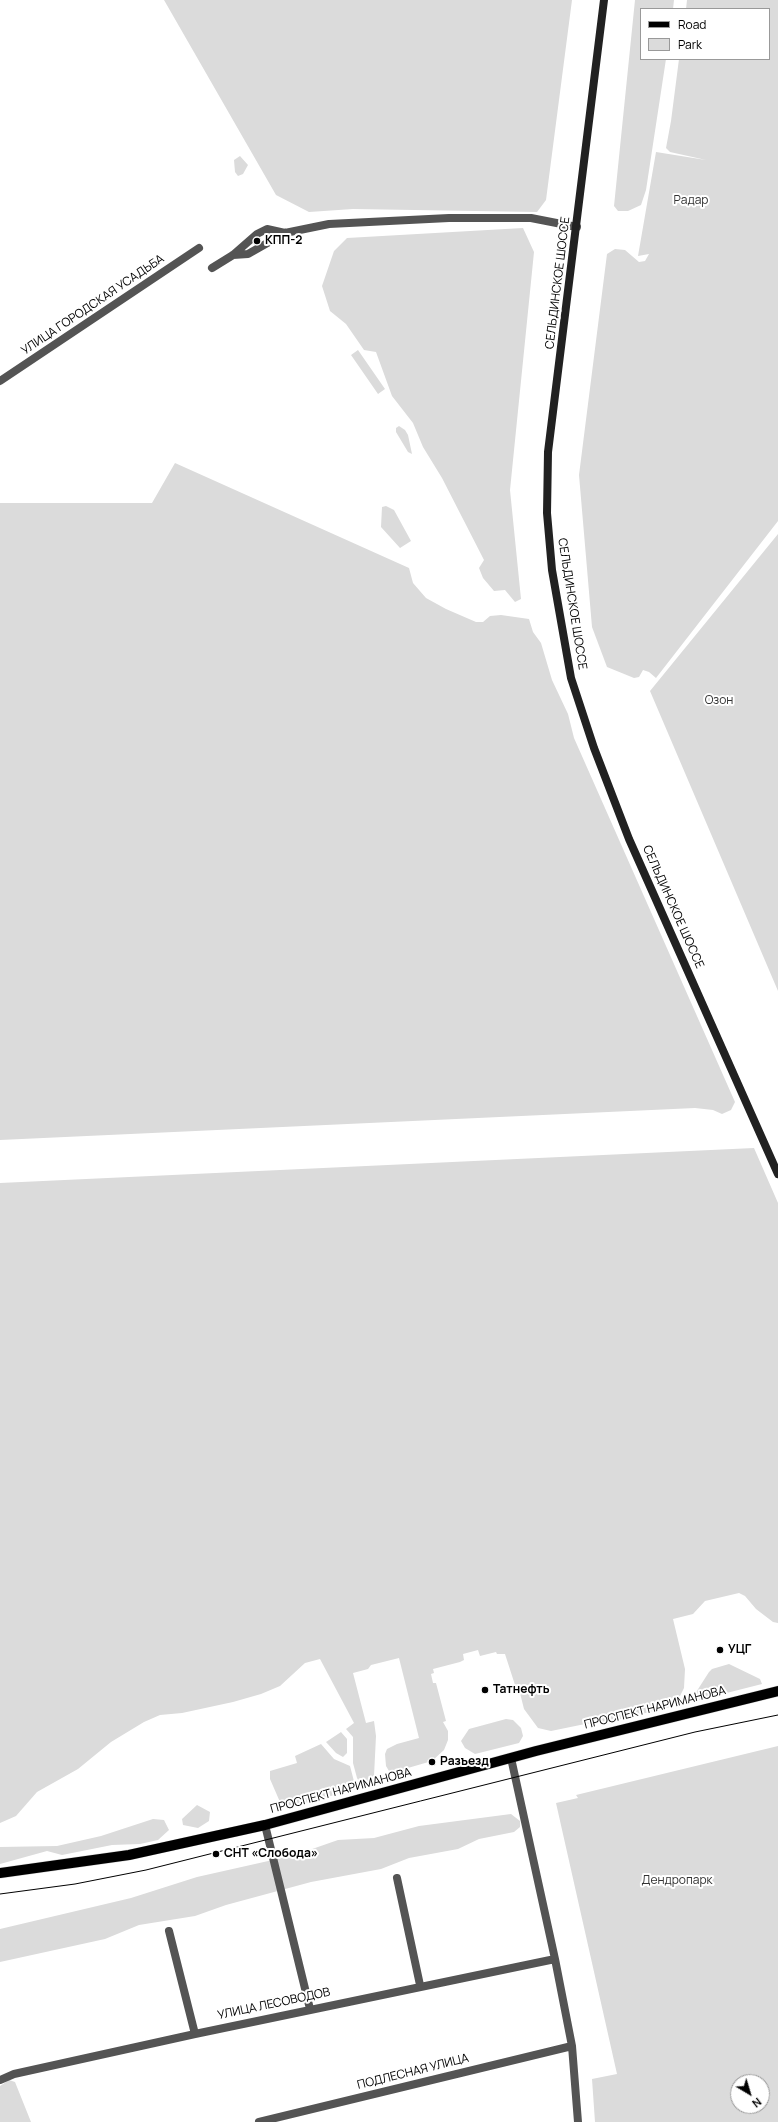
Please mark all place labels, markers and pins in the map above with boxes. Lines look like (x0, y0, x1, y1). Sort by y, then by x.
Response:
place label: КПП-2 (265, 234, 302, 248)
marker: КПП-2 (252, 236, 262, 246)
place label: УЦГ (728, 1643, 751, 1657)
marker: УЦГ (715, 1645, 725, 1655)
place label: Татнефть (493, 1683, 550, 1697)
marker: Татнефть (480, 1685, 490, 1695)
place label: Разъезд (440, 1755, 489, 1769)
marker: Разъезд (427, 1757, 437, 1767)
place label: СНТ «Слобода» (224, 1847, 318, 1861)
marker: СНТ «Слобода» (211, 1849, 221, 1859)

